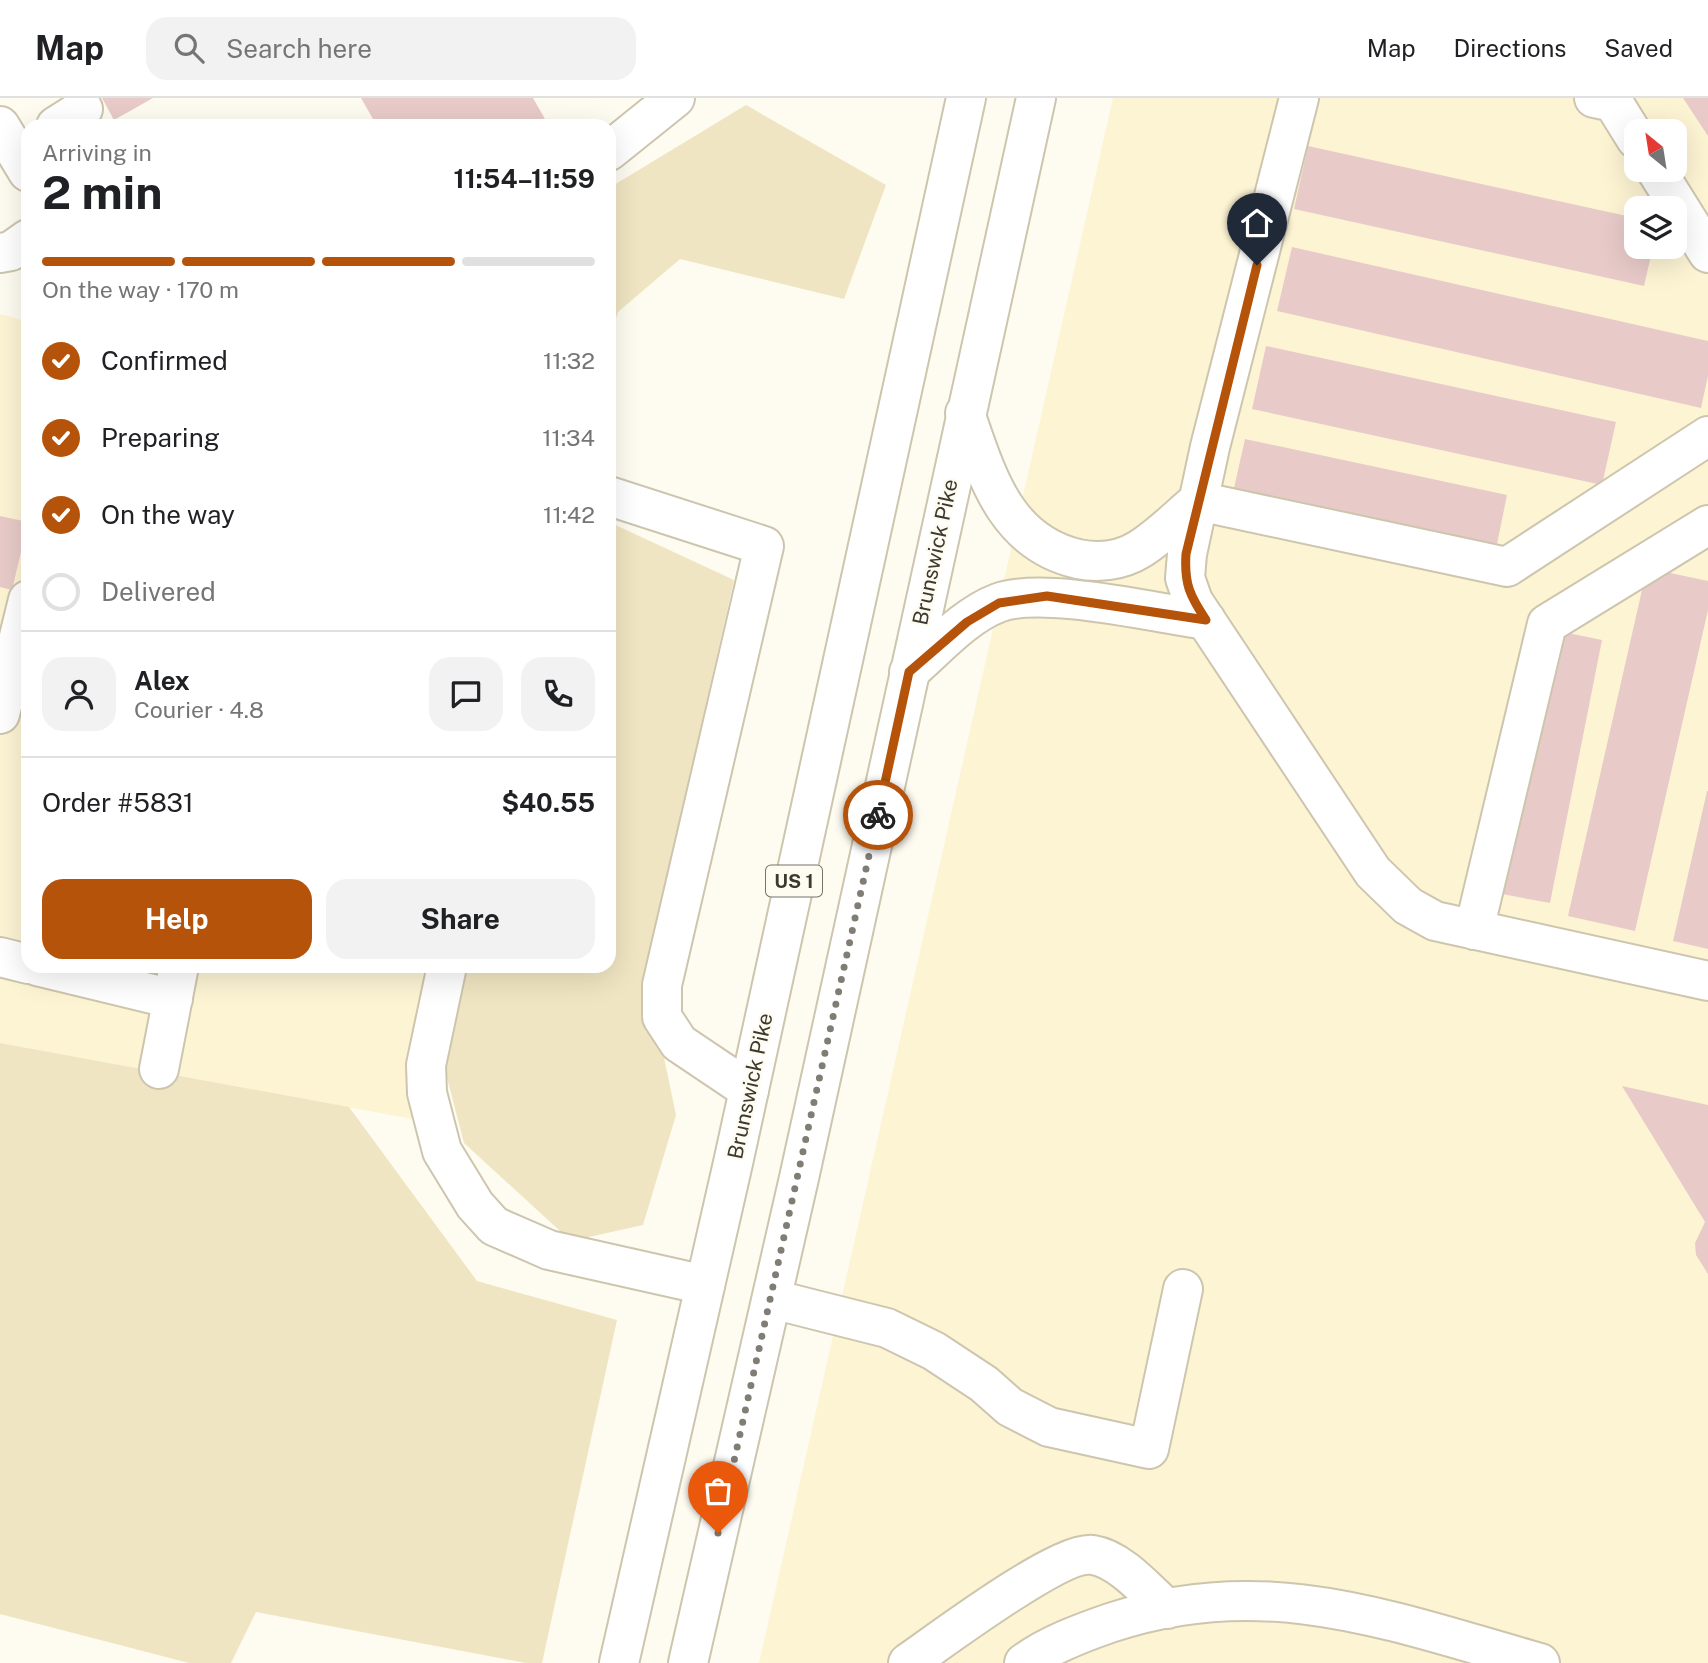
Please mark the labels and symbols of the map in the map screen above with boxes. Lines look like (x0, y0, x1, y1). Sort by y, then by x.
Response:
north arrow (1624, 119, 1687, 182)
pin (1227, 193, 1287, 265)
street label: Brunswick Pike (907, 477, 963, 627)
courier (843, 780, 913, 850)
road number: US 1 (766, 866, 822, 896)
street label: Brunswick Pike (722, 1011, 778, 1161)
pin (688, 1461, 748, 1533)

